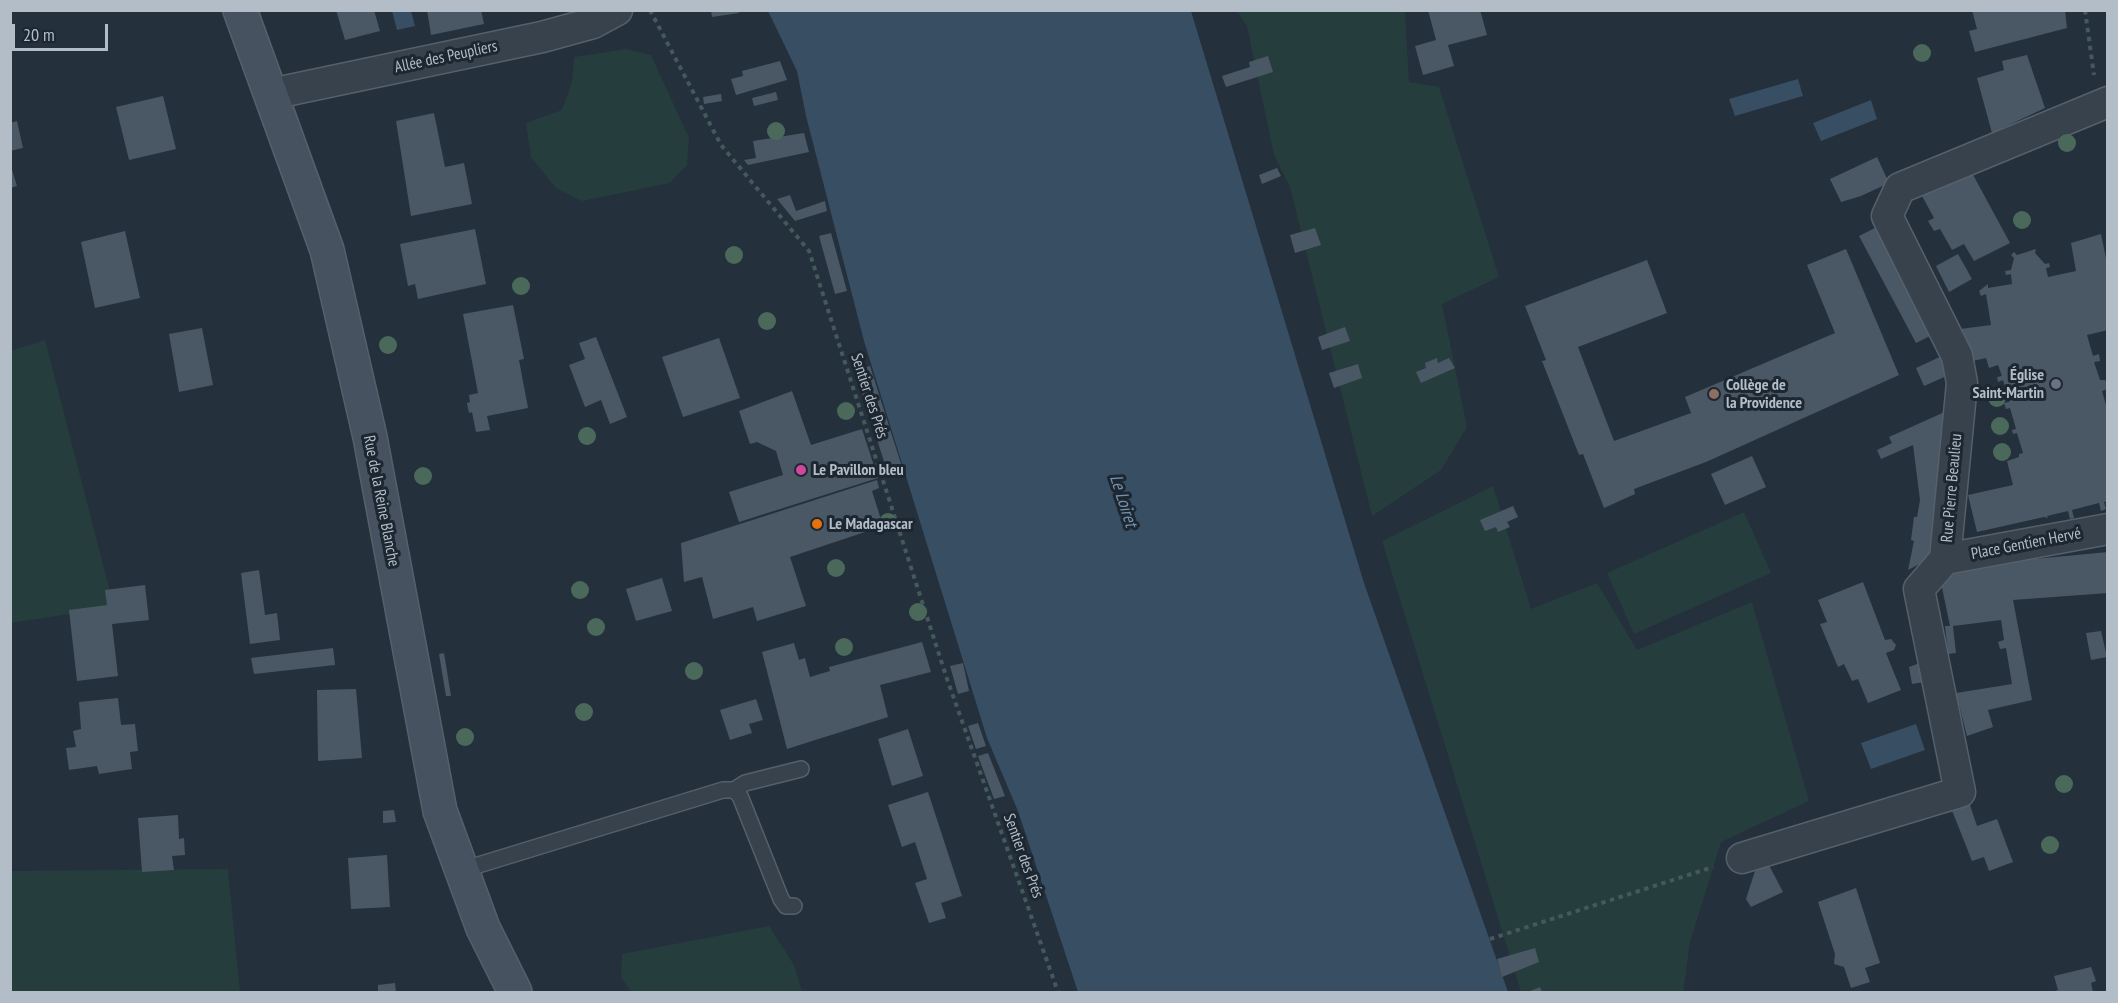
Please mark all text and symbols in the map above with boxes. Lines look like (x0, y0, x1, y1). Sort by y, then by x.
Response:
scale bar (15, 12, 111, 50)
text: 20 m (23, 23, 55, 46)
street label: Allée des Peupliers (393, 37, 499, 77)
street label: Sentier des Prés (846, 351, 892, 441)
place label: Église Saint-Martin (1973, 365, 2044, 403)
place label: Collège de la Providence (1726, 375, 1802, 413)
marker: Église Saint-Martin (2049, 377, 2063, 391)
marker: Collège de la Providence (1707, 387, 1721, 401)
street label: Rue Pierre Beaulieu (1938, 433, 1966, 543)
street label: Rue de la Reine Blanche (359, 434, 403, 568)
place label: Le Pavillon bleu (813, 460, 904, 480)
marker: Le Pavillon bleu (794, 463, 808, 477)
water label: Le Loiret (1104, 472, 1142, 530)
place label: Le Madagascar (829, 514, 913, 534)
marker: Le Madagascar (810, 517, 824, 531)
street label: Place Gentien Hervé (1969, 524, 2083, 564)
street label: Sentier des Prés (999, 811, 1047, 901)

